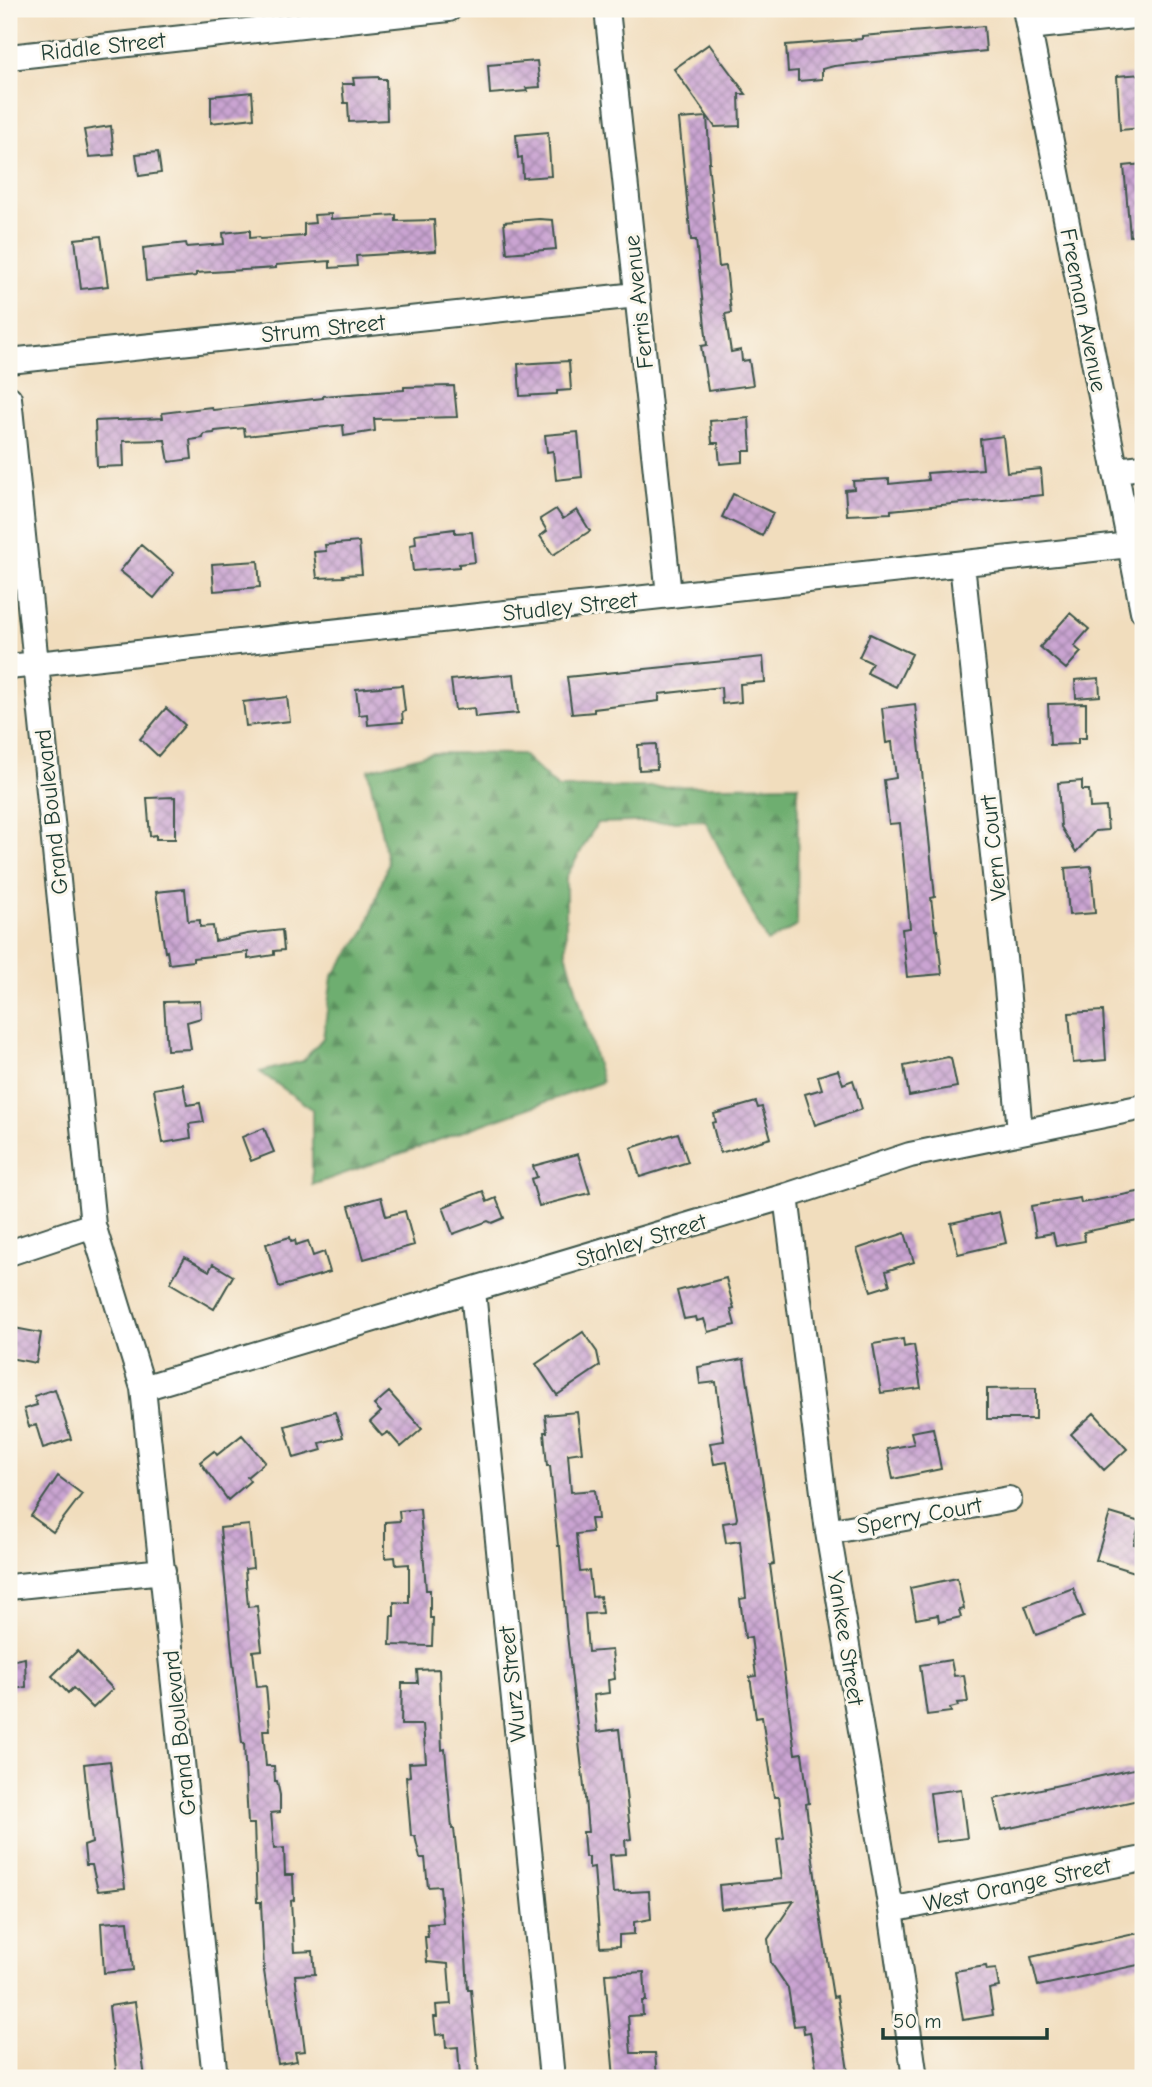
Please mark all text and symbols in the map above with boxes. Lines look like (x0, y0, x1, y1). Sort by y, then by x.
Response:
street label: Riddle Street (39, 26, 168, 66)
street label: Freeman Avenue (1054, 226, 1113, 394)
street label: Ferris Avenue (618, 234, 659, 370)
street label: Strum Street (260, 308, 388, 348)
street label: Studley Street (501, 586, 640, 627)
street label: Grand Boulevard (29, 728, 74, 896)
street label: Vern Court (974, 793, 1012, 902)
street label: Stahley Street (573, 1207, 711, 1273)
street label: Sperry Court (854, 1491, 985, 1540)
street label: Yankee Street (822, 1569, 870, 1709)
street label: Wurz Street (493, 1623, 532, 1743)
street label: Grand Boulevard (157, 1649, 202, 1817)
street label: West Orange Street (921, 1851, 1115, 1918)
scale bar (883, 1996, 1047, 2040)
text: 50 m (893, 2009, 942, 2033)

